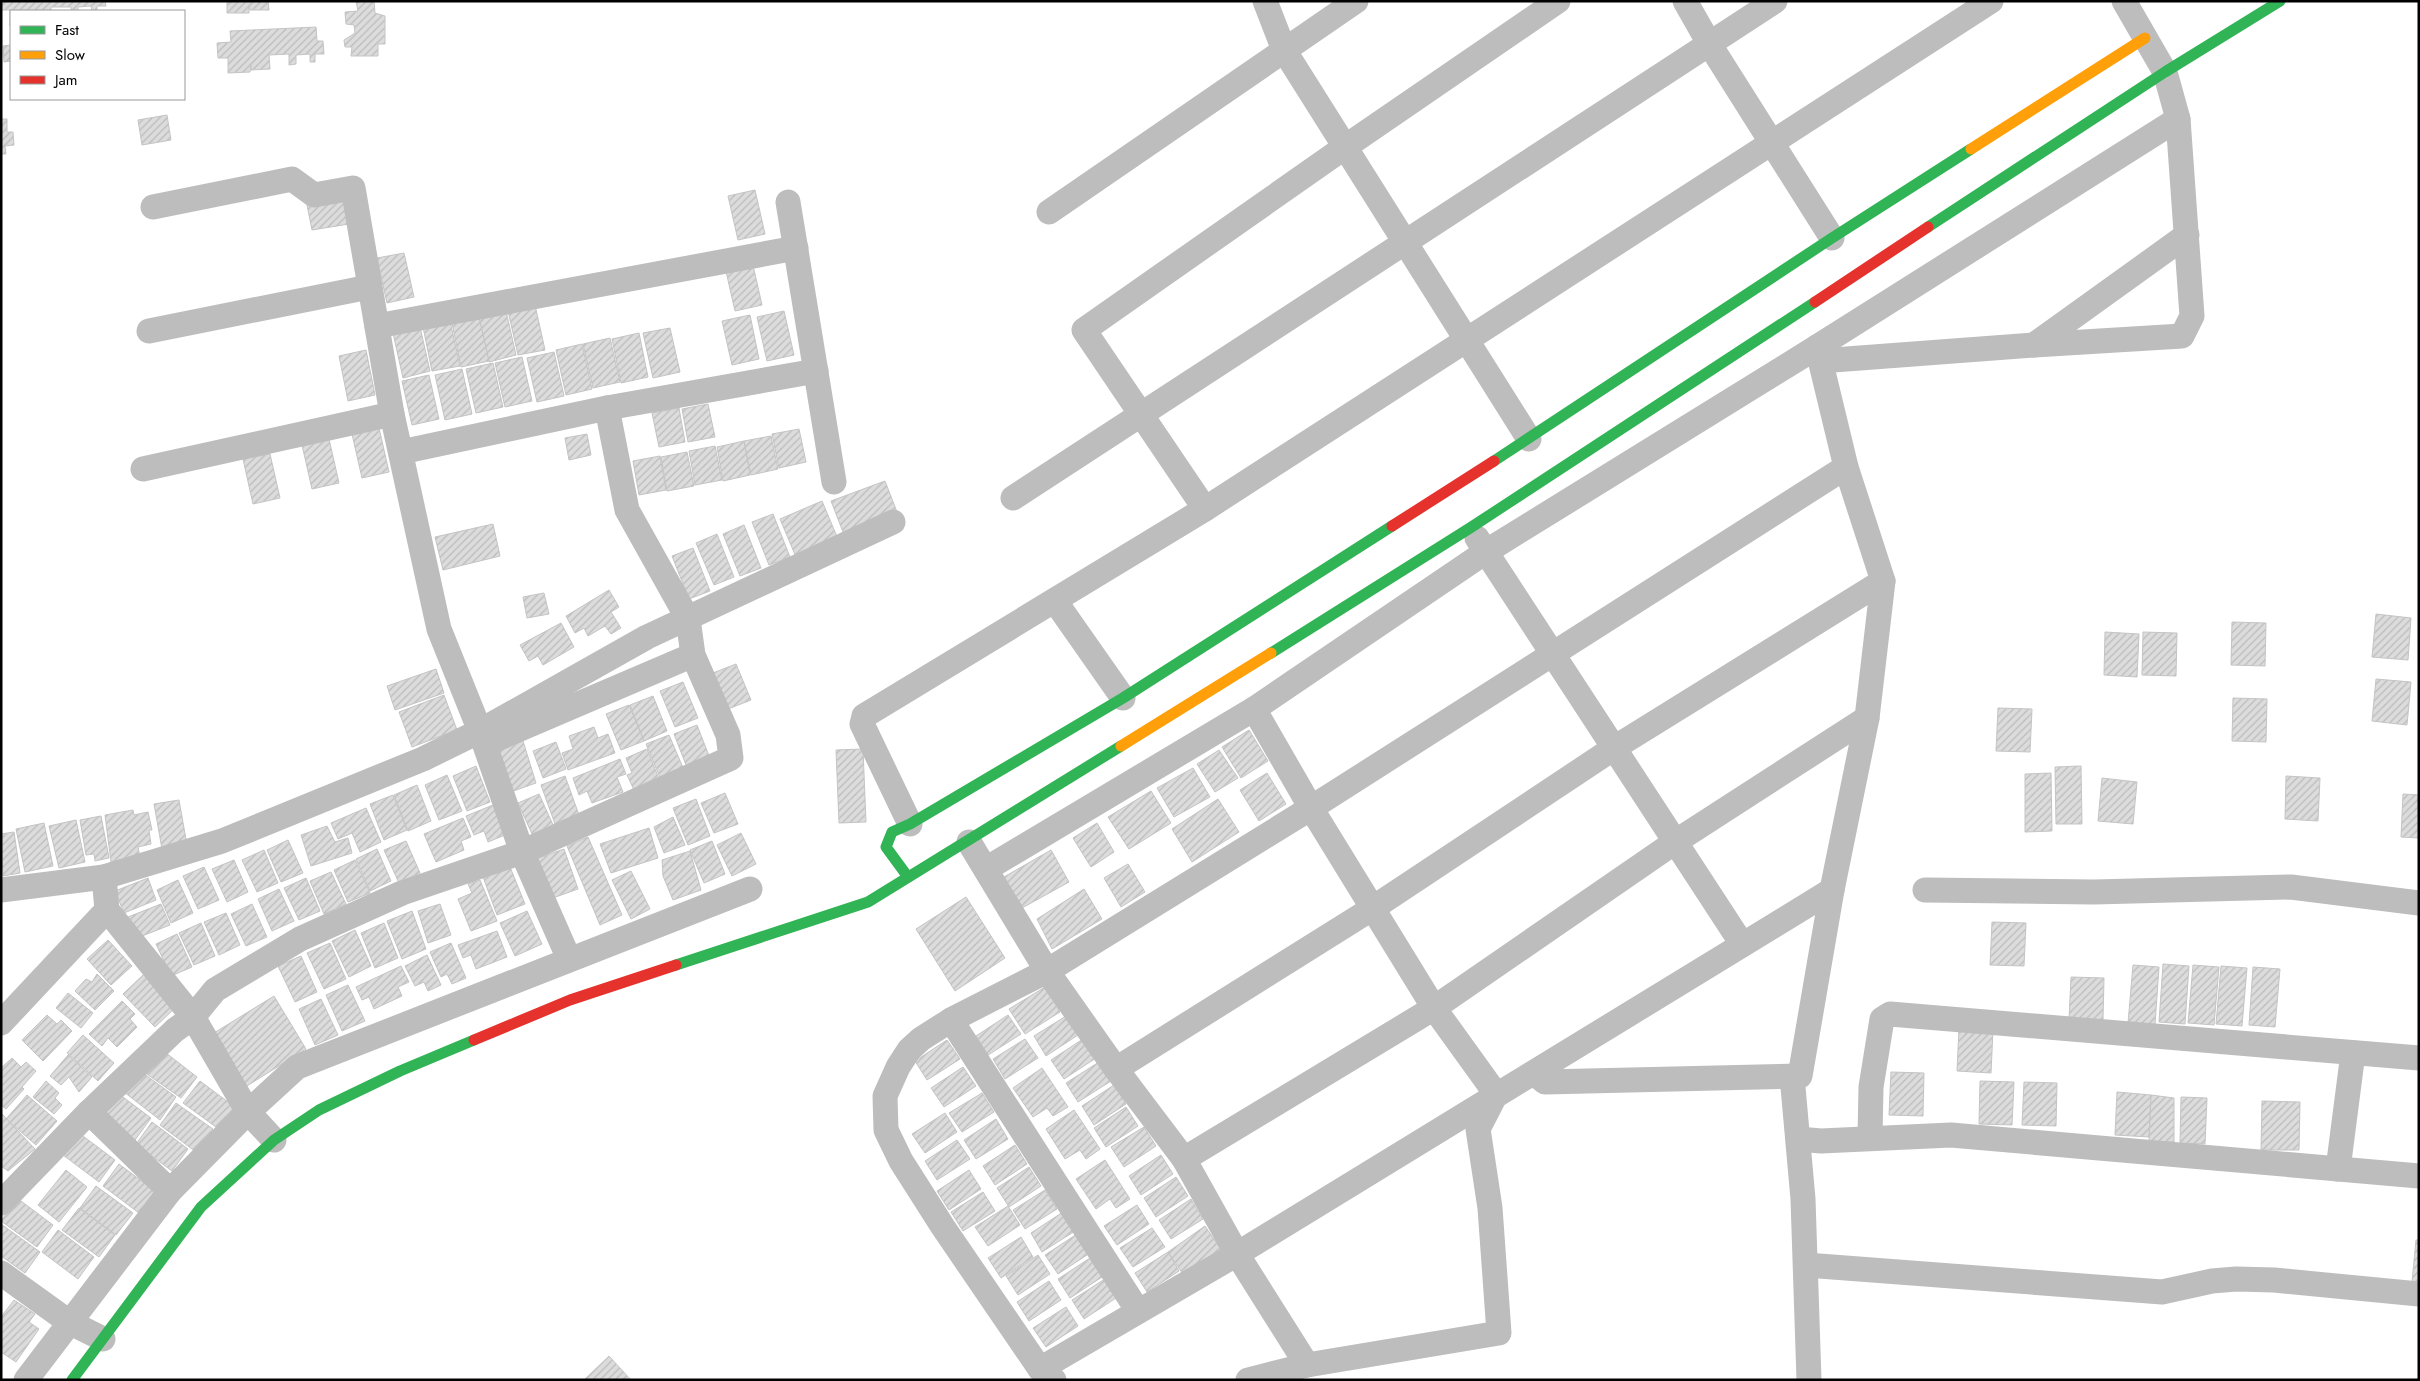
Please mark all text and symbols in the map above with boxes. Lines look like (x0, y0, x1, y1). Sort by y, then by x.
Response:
legend (10, 10, 185, 100)
text: Fast (55, 19, 79, 41)
text: Slow (55, 44, 86, 66)
text: Jam (53, 69, 78, 91)

